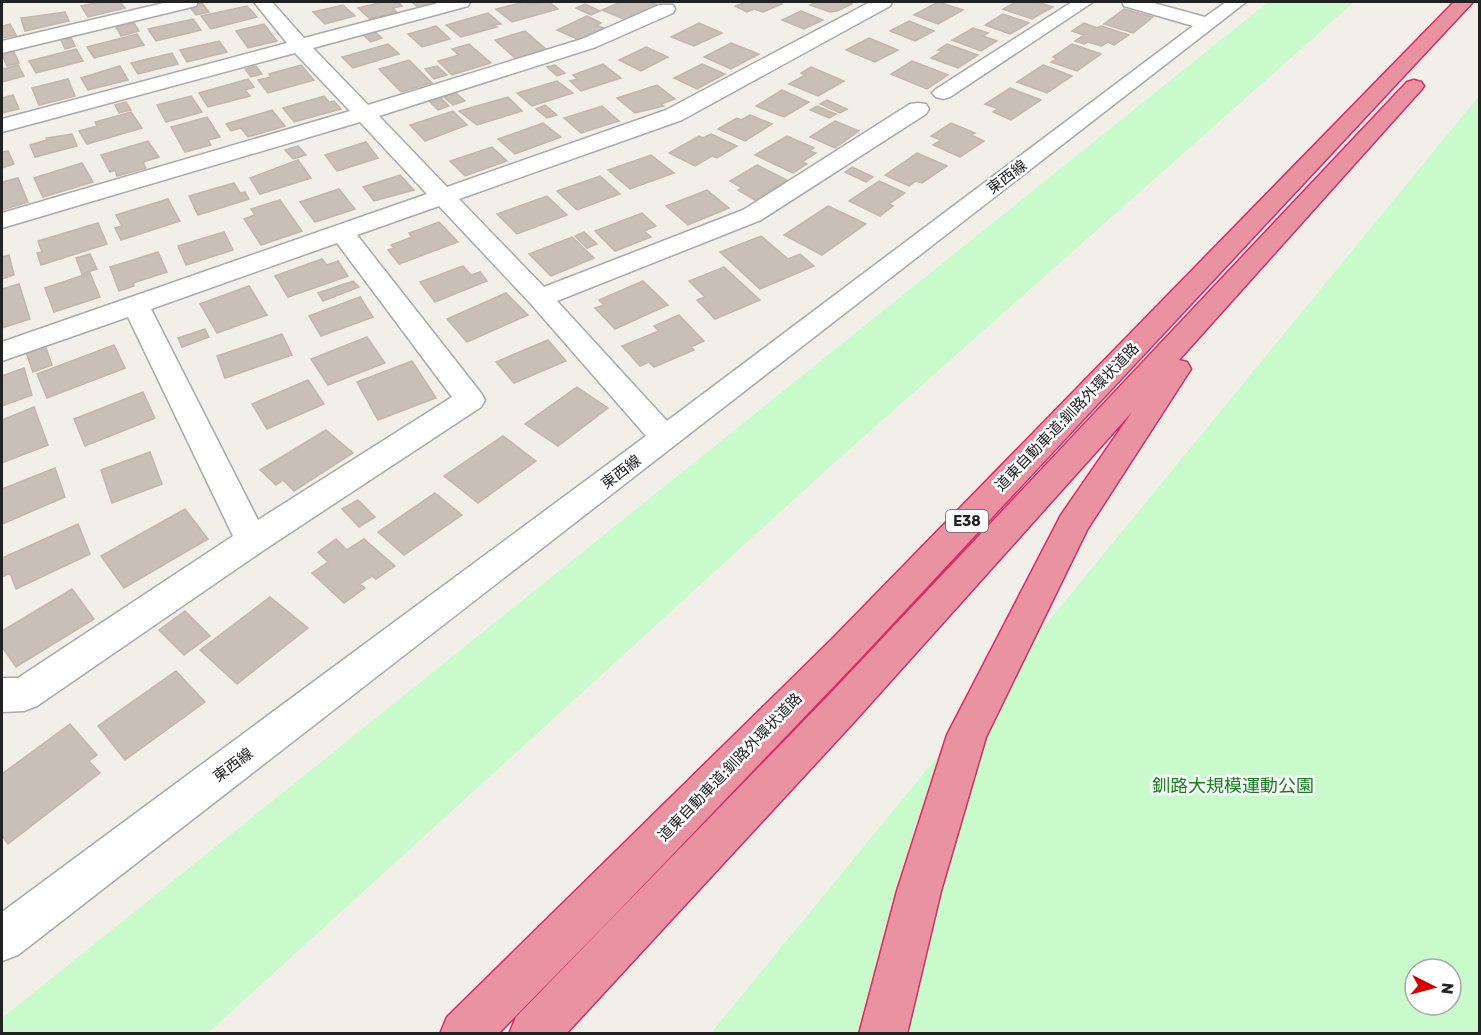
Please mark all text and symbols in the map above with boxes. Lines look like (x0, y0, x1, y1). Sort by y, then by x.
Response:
street label: 東西線 (984, 156, 1030, 198)
street label: 道東自動車道;釧路外環状道路 (991, 339, 1143, 495)
street label: 東西線 (598, 451, 644, 493)
road number: E38 (946, 510, 988, 532)
street label: 道東自動車道;釧路外環状道路 (654, 689, 806, 845)
street label: 東西線 (210, 744, 256, 786)
park label: 釧路大規模運動公園 (1152, 775, 1314, 797)
north arrow (1403, 957, 1463, 1017)
text: N (1437, 982, 1457, 995)

